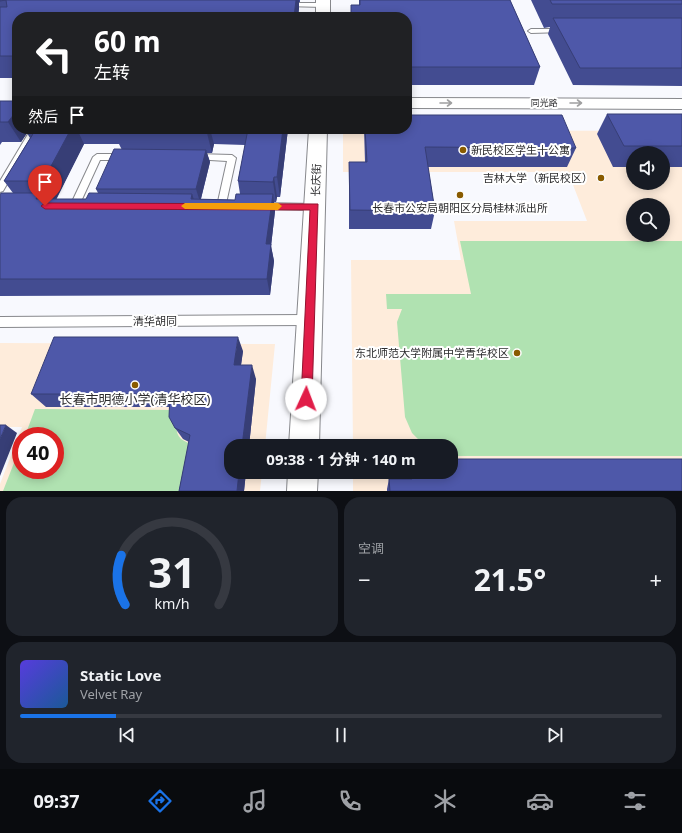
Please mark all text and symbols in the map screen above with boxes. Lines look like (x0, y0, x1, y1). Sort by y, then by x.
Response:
text: 60 m (94, 22, 161, 60)
icon: left (28, 28, 80, 80)
text: 左转 (94, 60, 130, 84)
street label: 同光路 (530, 96, 558, 109)
one-way arrow (439, 99, 452, 107)
one-way arrow (569, 99, 582, 107)
icon: arrive (66, 104, 88, 126)
text: 然后 (28, 106, 58, 126)
place label: 新民校区学生十公寓 (471, 142, 570, 157)
marker: 新民校区学生十公寓 (458, 145, 468, 155)
map controls (626, 146, 670, 242)
button: sound (626, 146, 670, 190)
street label: 长庆街 (307, 163, 324, 197)
pin (28, 165, 62, 206)
place label: 吉林大学（新民校区） (483, 170, 593, 185)
icon: arrive (34, 171, 56, 193)
marker: 吉林大学（新民校区） (596, 173, 606, 183)
marker: 长春市公安局朝阳区分局桂林派出所 (455, 190, 465, 200)
button: search (626, 198, 670, 242)
place label: 长春市公安局朝阳区分局桂林派出所 (372, 200, 548, 215)
street label: 清华胡同 (133, 313, 177, 328)
place label: 东北师范大学附属中学青华校区 (355, 345, 509, 360)
marker: 东北师范大学附属中学青华校区 (512, 348, 522, 358)
position arrow (285, 378, 327, 420)
marker: 长春市明德小学(清华校区) (130, 380, 140, 390)
place label: 长春市明德小学(清华校区) (60, 390, 210, 408)
speed limit sign: 40 (12, 427, 64, 479)
text: 09:38 · 1 分钟 · 140 m (266, 449, 416, 469)
text: 空调 (358, 539, 384, 557)
text: 31 (148, 543, 196, 599)
text: 21.5° (474, 559, 546, 600)
text: − (358, 564, 371, 594)
text: + (649, 564, 662, 594)
text: km/h (154, 593, 190, 612)
text: Static Love (80, 665, 161, 685)
text: Velvet Ray (80, 685, 142, 703)
icon: previous (116, 724, 138, 746)
icon: pause (330, 724, 352, 746)
icon: next (544, 724, 566, 746)
icon: directions (146, 787, 174, 815)
icon: music (241, 787, 269, 815)
icon: phone (336, 787, 364, 815)
icon: climate (431, 787, 459, 815)
icon: car (526, 787, 554, 815)
icon: filters (621, 787, 649, 815)
text: 09:37 (33, 789, 80, 813)

